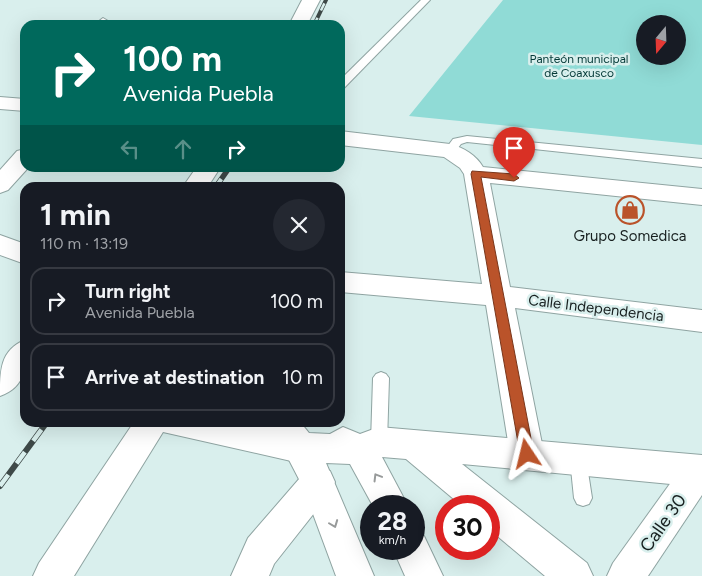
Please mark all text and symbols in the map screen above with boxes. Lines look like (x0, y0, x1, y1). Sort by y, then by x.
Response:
north arrow (636, 15, 686, 65)
map controls (636, 15, 686, 65)
text: 100 m (123, 38, 222, 80)
icon: right (40, 40, 105, 105)
park label: Panteón municipal de Coaxusco (530, 52, 628, 80)
text: Avenida Puebla (123, 80, 274, 107)
pin (493, 127, 535, 178)
icon: arrive (500, 134, 528, 162)
icon: left (116, 135, 144, 163)
icon: ahead (169, 135, 197, 163)
icon: right (222, 135, 250, 163)
shop icon: Grupo Somedica (615, 195, 645, 225)
text: 1 min (40, 196, 111, 233)
button: close (273, 199, 325, 251)
place label: Grupo Somedica (573, 227, 687, 245)
text: 110 m · 13:19 (40, 234, 128, 253)
text: Turn right (85, 280, 171, 303)
icon: right (42, 287, 70, 315)
text: 100 m (270, 290, 323, 313)
street label: Calle Independencia (527, 291, 665, 325)
text: Avenida Puebla (85, 303, 195, 322)
icon: arrive (42, 363, 70, 391)
text: Arrive at destination (85, 366, 264, 389)
text: 10 m (282, 366, 323, 389)
position arrow (500, 427, 552, 479)
one-way arrow (373, 473, 383, 482)
street label: Calle 30 (635, 490, 691, 556)
speed limit sign: 30 (435, 495, 500, 560)
text: 28 (378, 506, 407, 536)
one-way arrow (328, 519, 339, 528)
text: km/h (379, 533, 406, 547)

